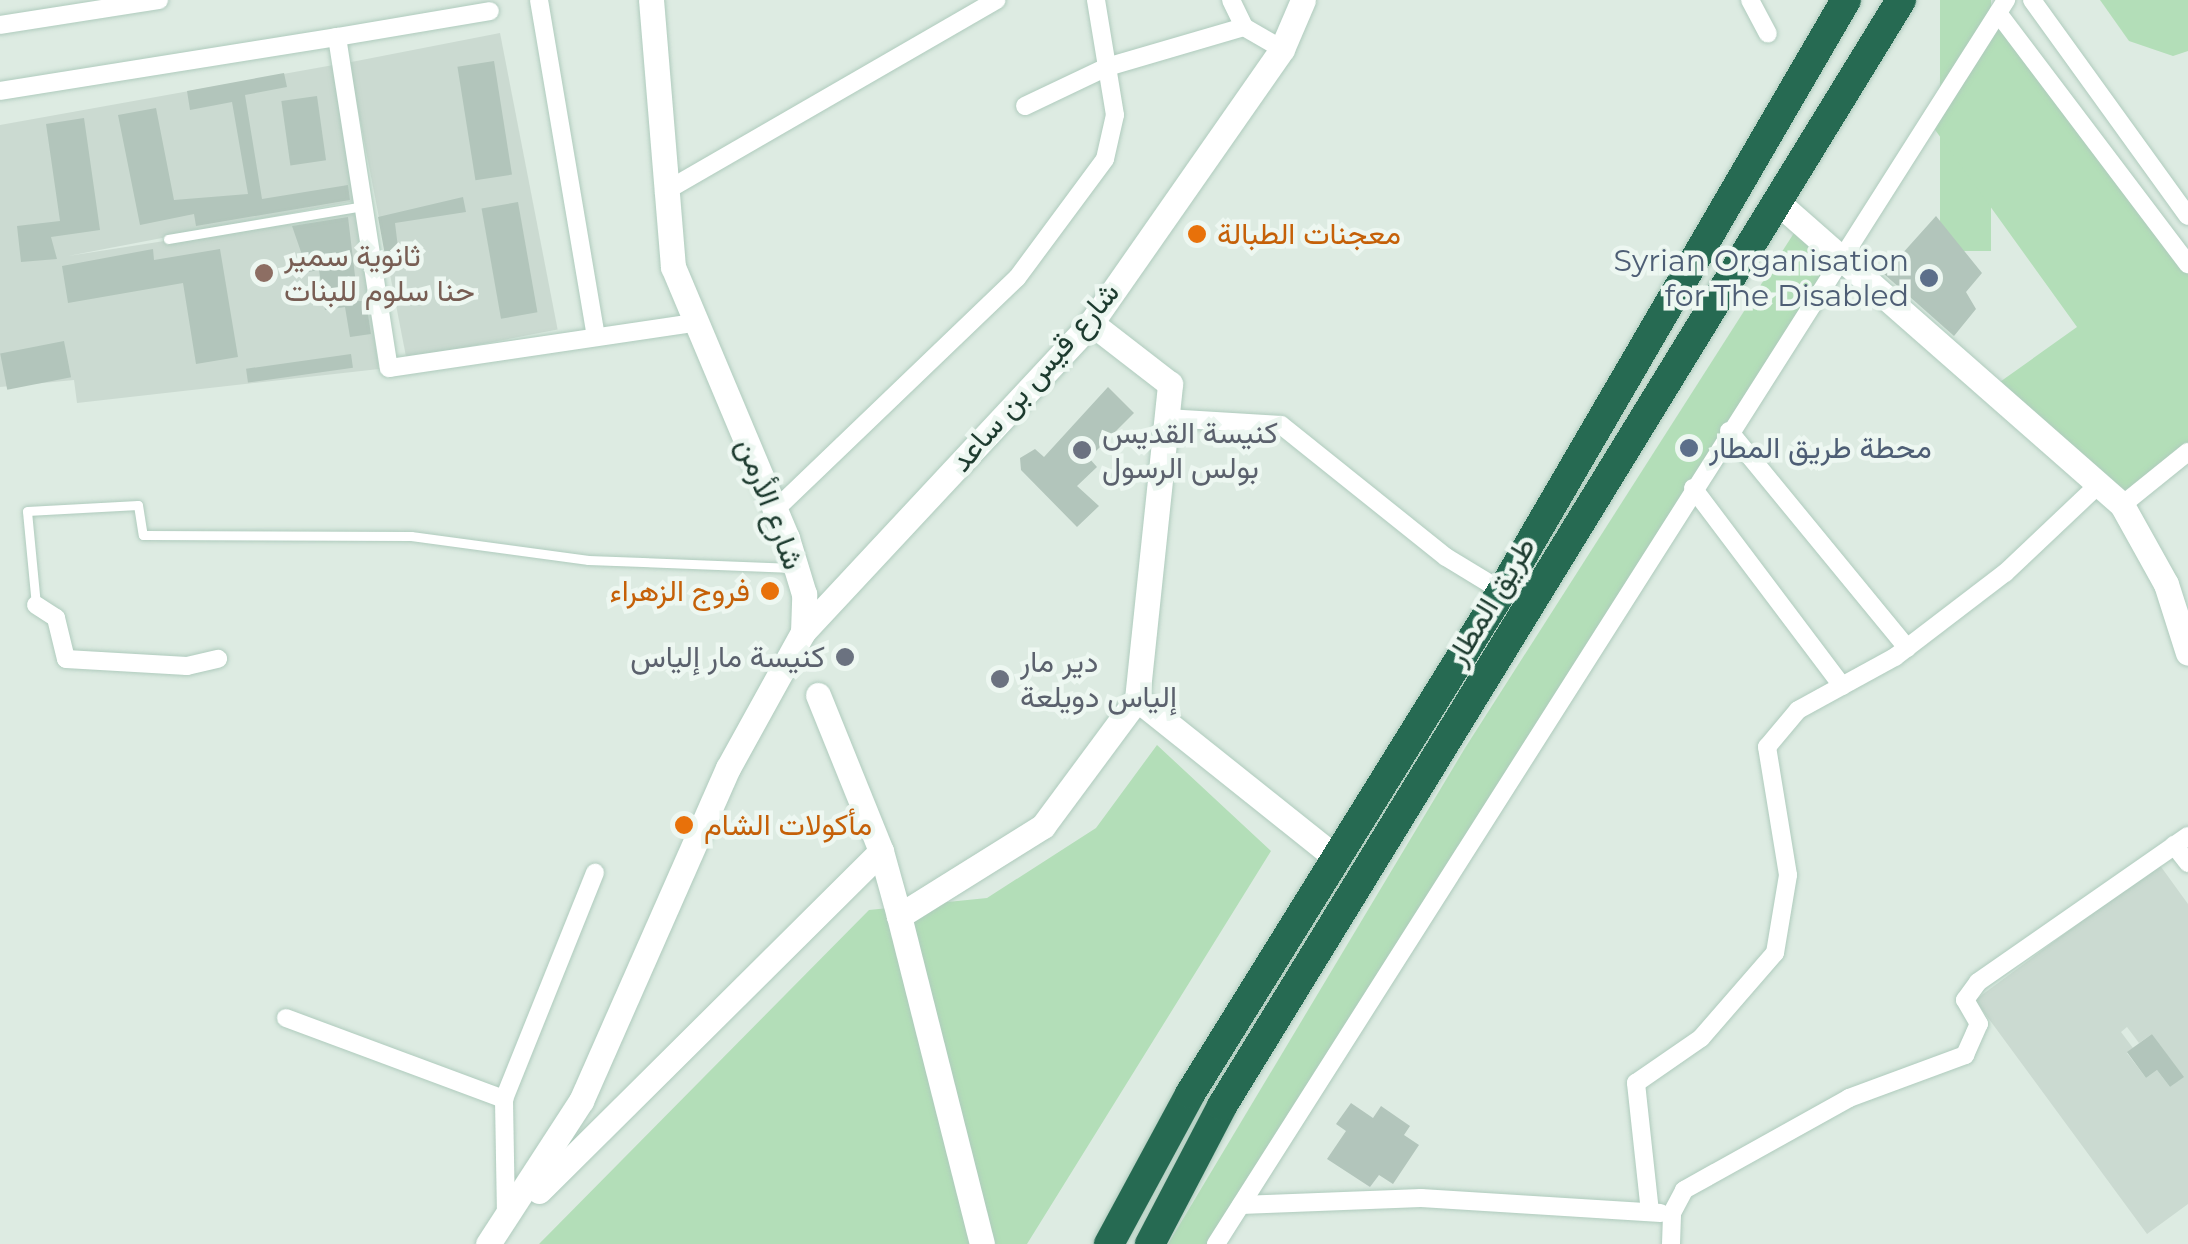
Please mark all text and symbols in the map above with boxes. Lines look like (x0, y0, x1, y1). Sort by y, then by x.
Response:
place label: معجنات الطبالة (1217, 216, 1401, 252)
marker: معجنات الطبالة (1186, 223, 1208, 245)
place label: ثانوية سمير حنا سلوم للبنات (284, 238, 475, 308)
place label: Syrian Organisation for The Disabled (1613, 243, 1909, 314)
marker: ثانوية سمير حنا سلوم للبنات (253, 262, 275, 284)
marker: Syrian Organisation for The Disabled (1918, 267, 1940, 289)
street label: شارع قيس بن ساعد (943, 275, 1127, 479)
place label: كنيسة القديس بولس الرسول (1102, 415, 1278, 486)
place label: محطة طريق المطار (1709, 430, 1932, 466)
street label: شارع الأرمن (729, 433, 811, 575)
marker: محطة طريق المطار (1678, 437, 1700, 459)
marker: كنيسة القديس بولس الرسول (1071, 439, 1093, 461)
street label: طريق المطار (1439, 531, 1543, 671)
place label: فروج الزهراء (610, 573, 750, 609)
marker: فروج الزهراء (759, 580, 781, 602)
place label: كنيسة مار إلياس (630, 639, 825, 675)
place label: دير مار إلياس دويلعة (1020, 644, 1177, 714)
marker: كنيسة مار إلياس (834, 646, 856, 668)
marker: دير مار إلياس دويلعة (989, 668, 1011, 690)
place label: مأكولات الشام (704, 807, 872, 843)
marker: مأكولات الشام (673, 814, 695, 836)

